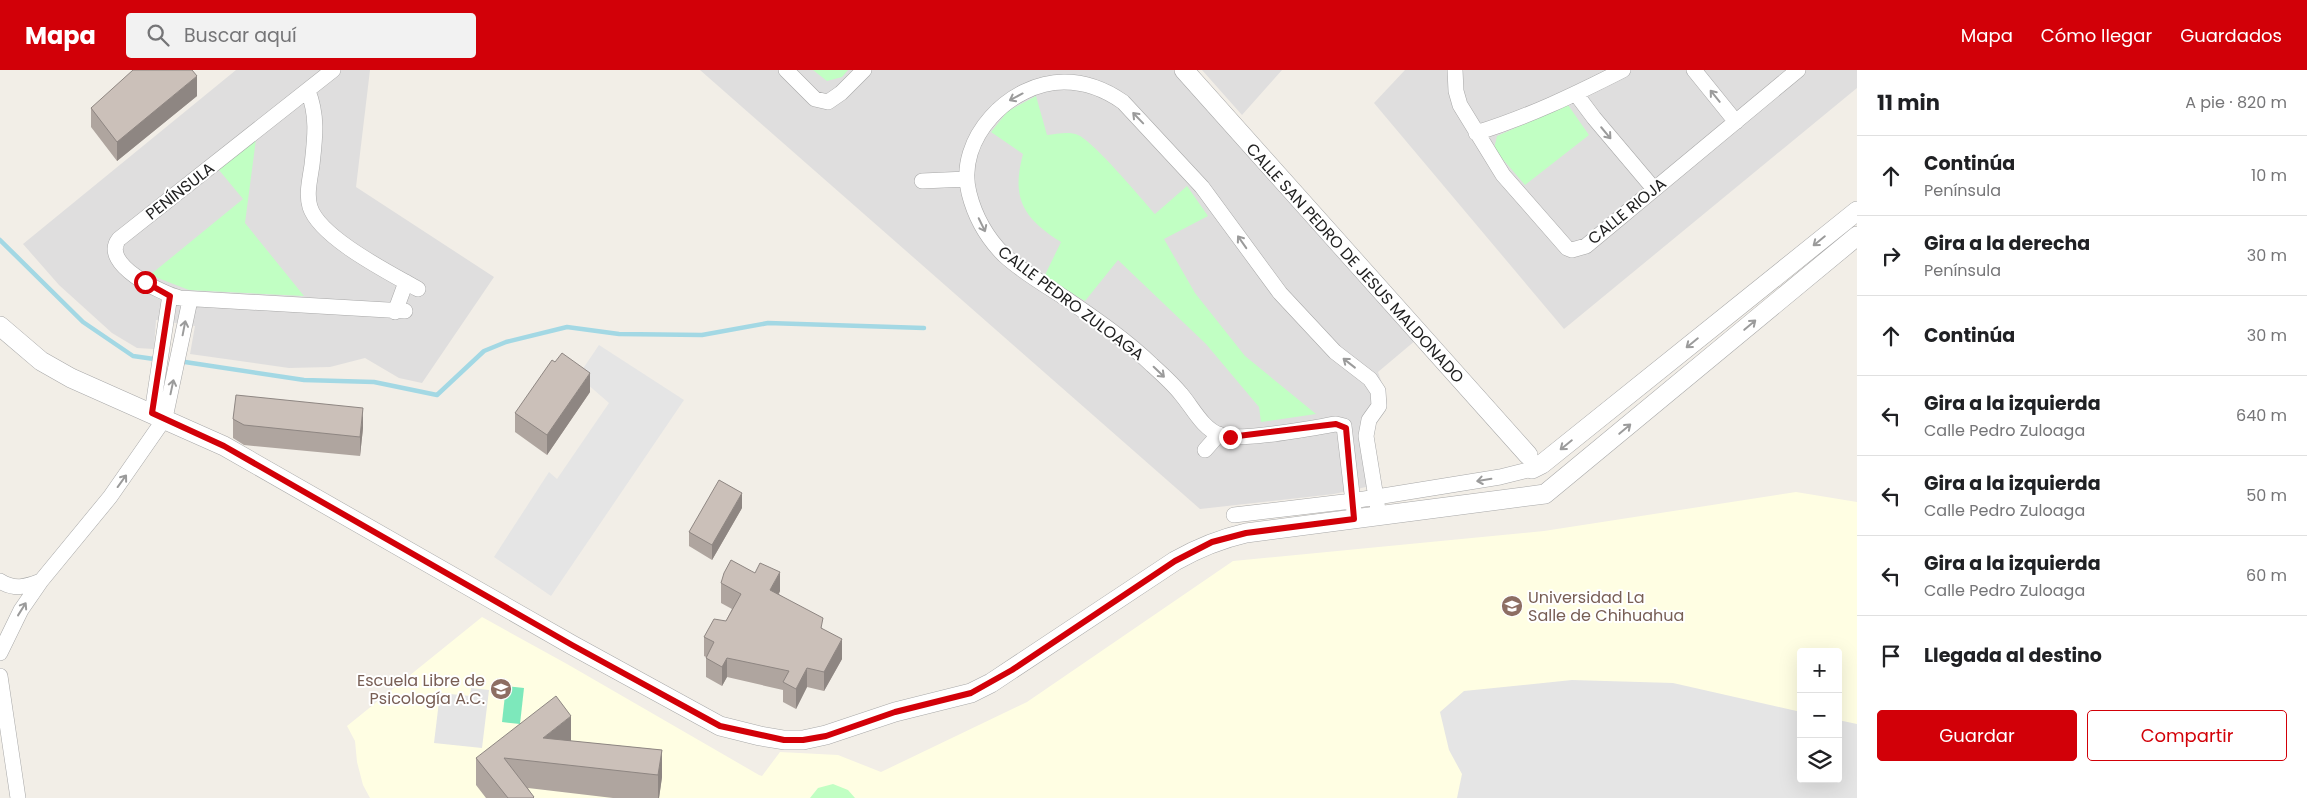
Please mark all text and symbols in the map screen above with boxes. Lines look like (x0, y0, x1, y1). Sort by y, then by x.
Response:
search box (126, 13, 476, 58)
text: Mapa (25, 19, 96, 52)
icon: search (144, 21, 172, 49)
text: Buscar aquí (184, 22, 297, 49)
text: Mapa (1961, 23, 2013, 48)
text: Cómo llegar (2041, 23, 2152, 48)
text: Guardados (2180, 23, 2282, 48)
text: 11 min (1877, 88, 1940, 117)
one-way arrow (1709, 90, 1720, 103)
text: A pie · 820 m (2185, 91, 2287, 114)
one-way arrow (1009, 92, 1024, 102)
one-way arrow (1132, 111, 1144, 124)
one-way arrow (1600, 126, 1612, 139)
street label: CALLE SAN PEDRO DE JESUS MALDONADO (1241, 138, 1469, 388)
text: Continúa (1924, 150, 2015, 177)
street label: PENÍNSULA (141, 157, 219, 225)
icon: ahead (1877, 162, 1905, 190)
text: 10 m (2251, 164, 2287, 187)
street label: CALLE RIOJA (1583, 172, 1671, 250)
text: Península (1924, 179, 2001, 202)
one-way arrow (978, 217, 987, 232)
text: Gira a la derecha (1924, 230, 2090, 257)
one-way arrow (1237, 235, 1247, 249)
one-way arrow (1813, 236, 1826, 247)
street label: CALLE PEDRO ZULOAGA (993, 240, 1149, 366)
icon: right (1877, 242, 1905, 270)
text: 30 m (2247, 244, 2287, 267)
text: Península (1924, 259, 2001, 282)
route start (134, 271, 157, 294)
one-way arrow (179, 320, 189, 336)
one-way arrow (1743, 320, 1756, 331)
icon: ahead (1877, 322, 1905, 350)
text: Continúa (1924, 322, 2015, 349)
text: 30 m (2247, 324, 2287, 347)
one-way arrow (1686, 338, 1699, 349)
one-way arrow (1343, 358, 1356, 369)
one-way arrow (1153, 366, 1166, 378)
one-way arrow (167, 380, 177, 396)
text: Gira a la izquierda (1924, 390, 2101, 417)
icon: left (1877, 402, 1905, 430)
text: 640 m (2236, 404, 2287, 427)
text: Calle Pedro Zuloaga (1924, 419, 2085, 442)
one-way arrow (1618, 423, 1631, 435)
route end (1219, 426, 1242, 449)
one-way arrow (1559, 439, 1572, 450)
text: Gira a la izquierda (1924, 470, 2101, 497)
one-way arrow (116, 475, 127, 488)
one-way arrow (1477, 475, 1493, 485)
icon: left (1877, 482, 1905, 510)
text: 50 m (2246, 484, 2287, 507)
text: Calle Pedro Zuloaga (1924, 499, 2085, 522)
text: Gira a la izquierda (1924, 550, 2101, 577)
icon: left (1877, 562, 1905, 590)
text: 60 m (2246, 564, 2287, 587)
text: Calle Pedro Zuloaga (1924, 579, 2085, 602)
place label: Universidad La Salle de Chihuahua (1528, 586, 1684, 627)
school or university icon: Universidad La Salle de Chihuahua (1500, 594, 1524, 618)
one-way arrow (18, 603, 28, 617)
icon: arrive (1877, 642, 1905, 670)
text: Llegada al destino (1924, 642, 2102, 669)
map controls (1797, 648, 1842, 783)
button: + (1797, 648, 1842, 693)
place label: Escuela Libre de Psicología A.C. (357, 669, 485, 710)
school or university icon: Escuela Libre de Psicología A.C. (489, 677, 513, 701)
button: − (1797, 693, 1842, 738)
button: Guardar (1877, 710, 2077, 761)
button: Compartir (2087, 710, 2287, 761)
button: layers (1797, 738, 1842, 783)

